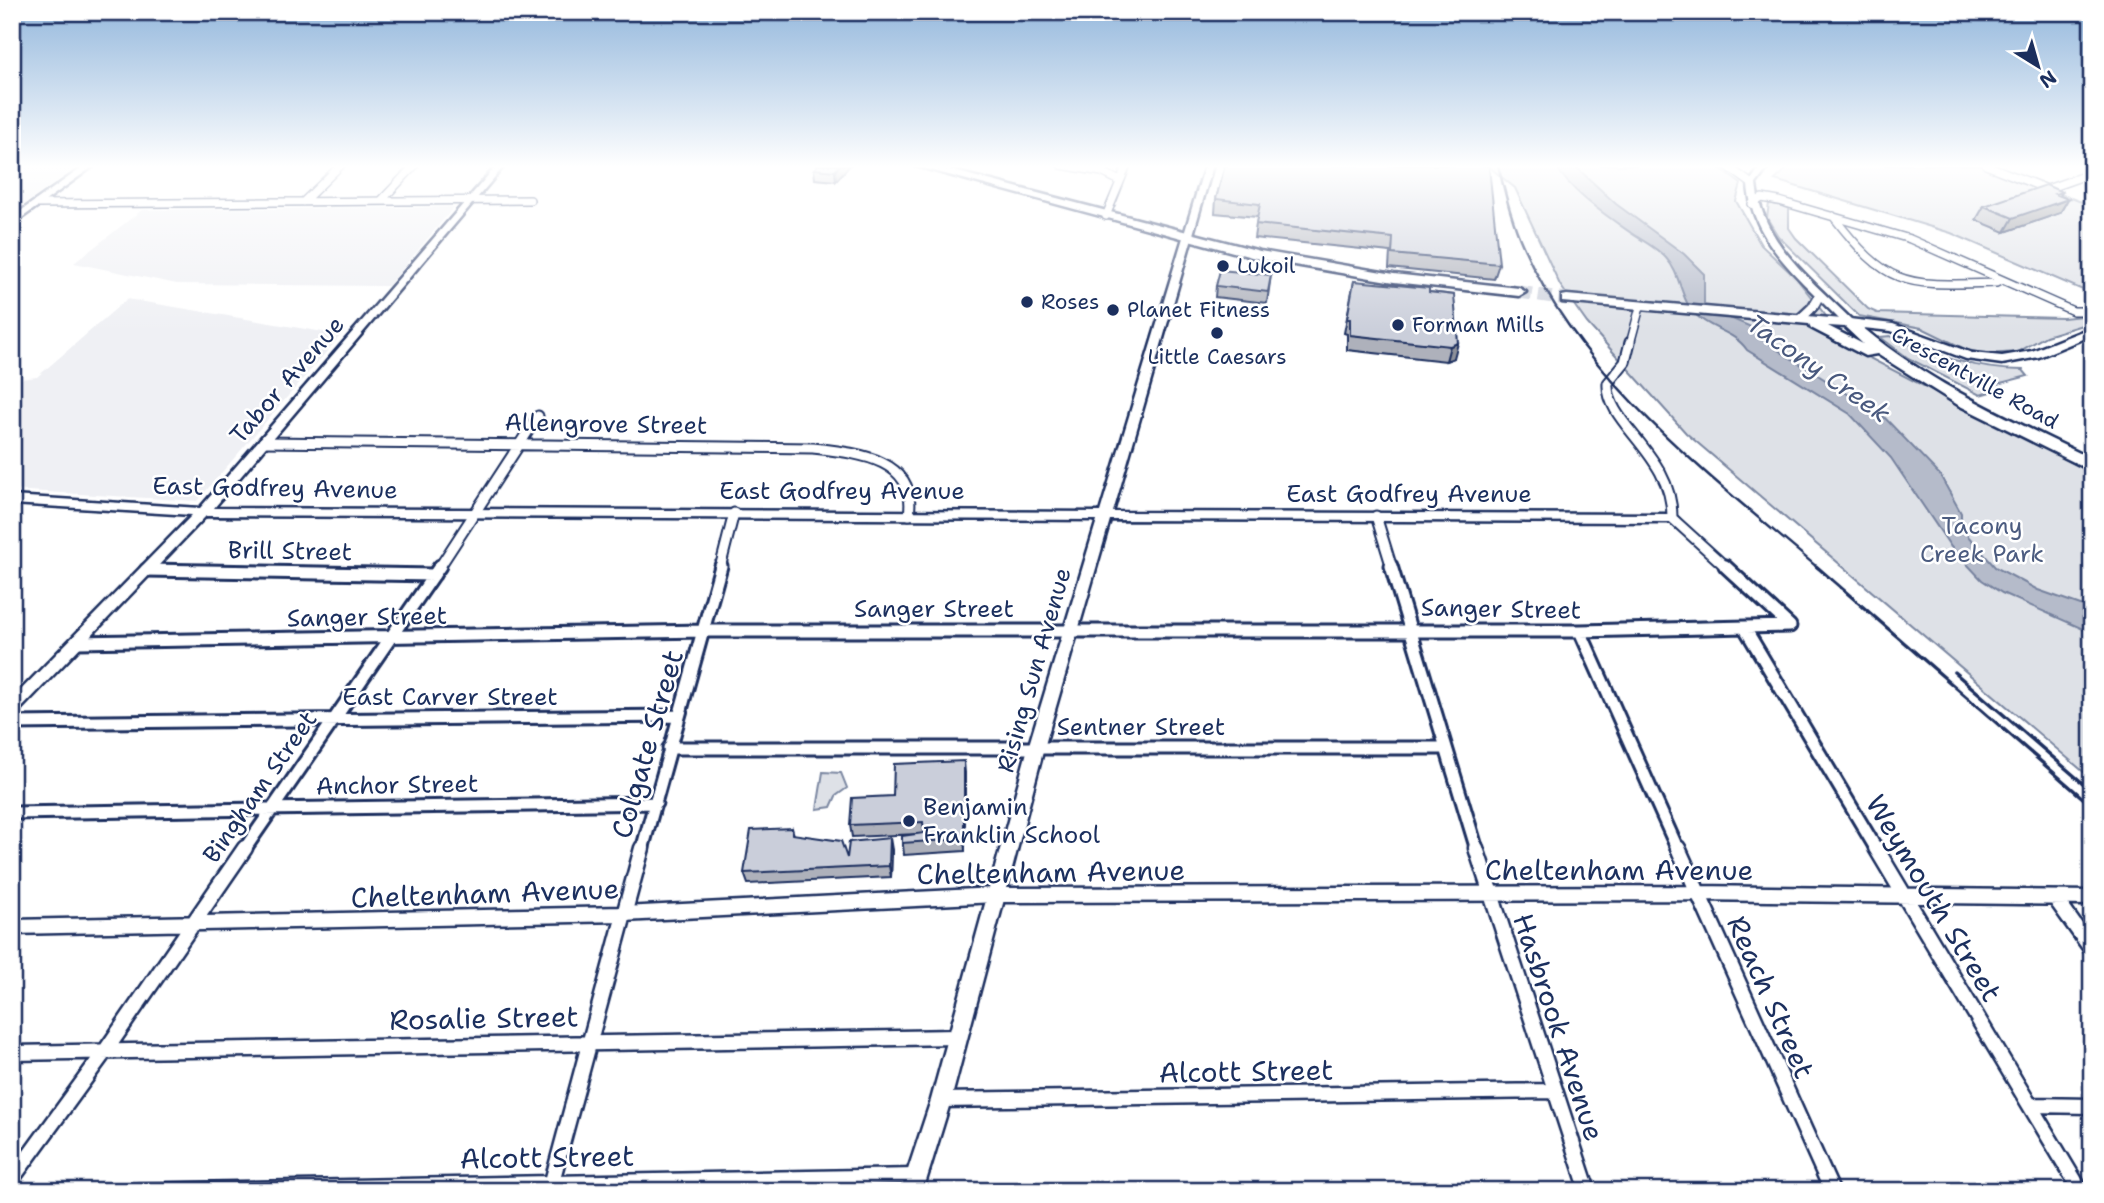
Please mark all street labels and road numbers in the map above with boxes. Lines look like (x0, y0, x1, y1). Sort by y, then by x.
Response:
street label: Tabor Avenue (223, 309, 351, 451)
street label: Crescentville Road (1886, 320, 2064, 436)
street label: Allengrove Street (504, 406, 708, 442)
street label: East Godfrey Avenue (152, 470, 398, 506)
street label: East Godfrey Avenue (719, 475, 965, 507)
street label: East Godfrey Avenue (1286, 478, 1532, 510)
street label: Brill Street (228, 534, 352, 568)
street label: Rising Sun Avenue (989, 564, 1079, 776)
street label: Sanger Street (1421, 592, 1581, 626)
street label: Sanger Street (854, 593, 1014, 625)
street label: Sanger Street (287, 600, 447, 634)
street label: Colgate Street (602, 645, 692, 843)
street label: East Carver Street (342, 681, 558, 713)
street label: Bingham Street (196, 705, 324, 869)
street label: Sentner Street (1057, 711, 1225, 743)
street label: Anchor Street (315, 768, 479, 802)
street label: Weymouth Street (1857, 787, 2011, 1009)
street label: Cheltenham Avenue (916, 851, 1186, 893)
street label: Cheltenham Avenue (1485, 851, 1753, 889)
street label: Cheltenham Avenue (350, 869, 620, 917)
street label: Hasbrook Avenue (1504, 908, 1614, 1146)
street label: Reach Street (1718, 910, 1824, 1084)
street label: Rosalie Street (389, 997, 579, 1039)
street label: Alcott Street (1158, 1050, 1334, 1092)
street label: Alcott Street (459, 1136, 635, 1178)

